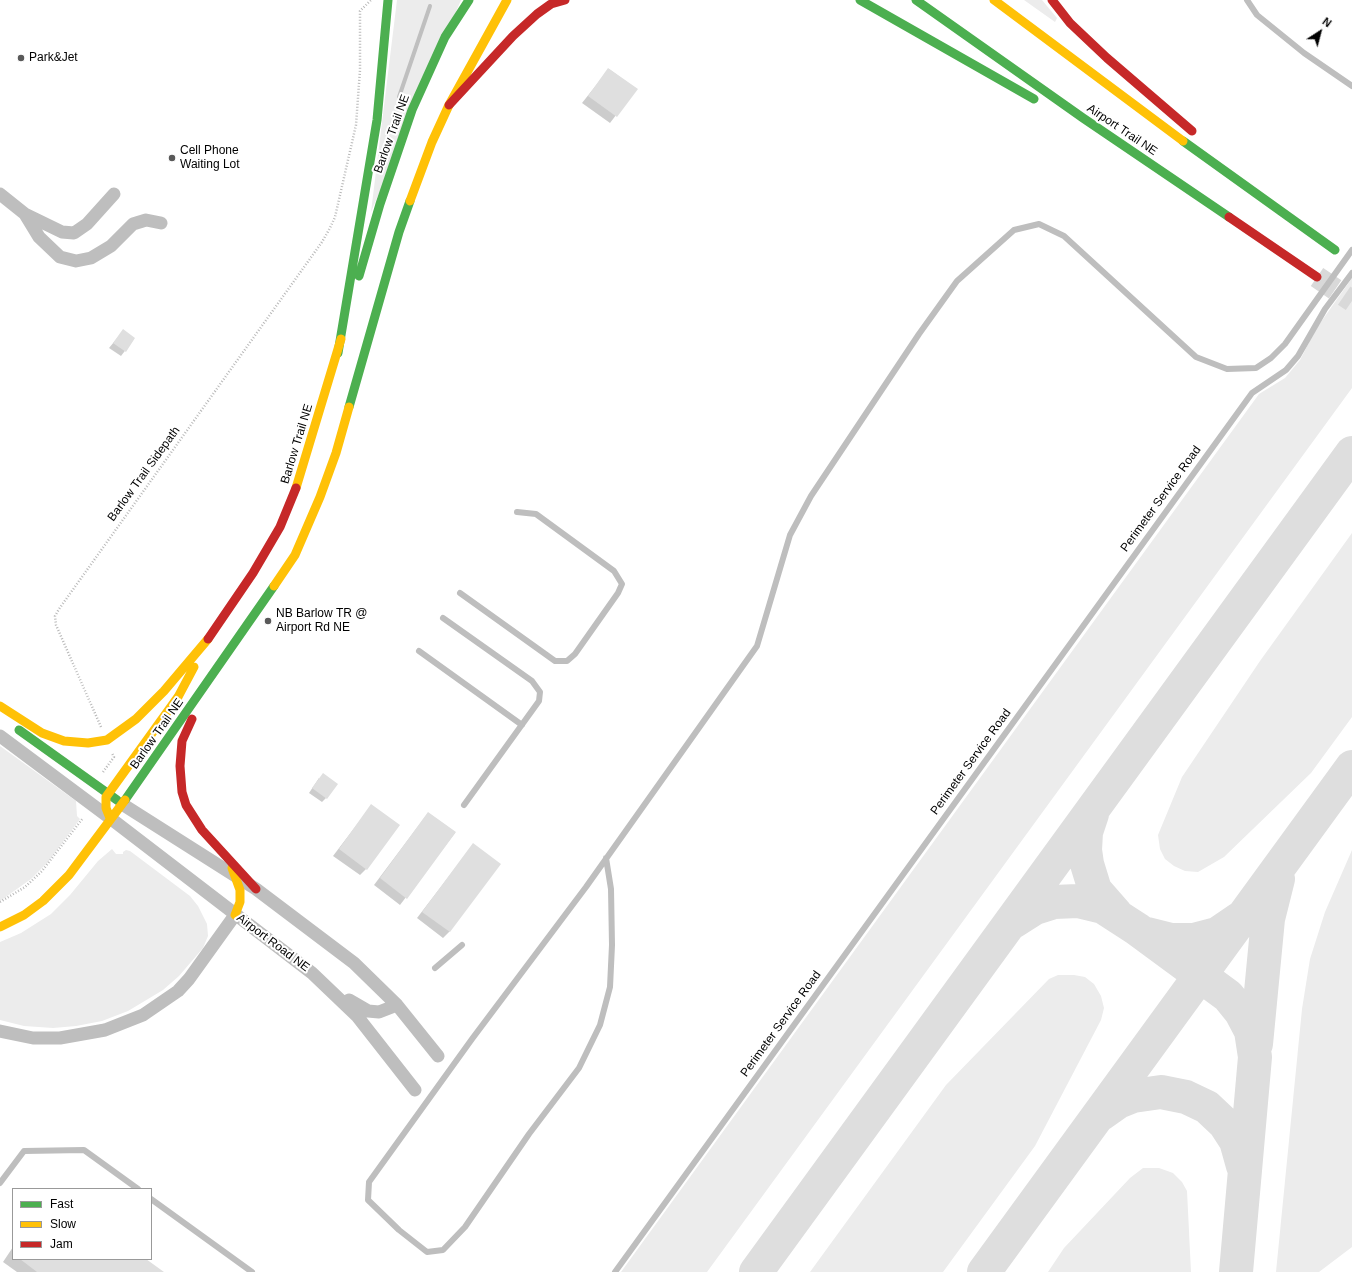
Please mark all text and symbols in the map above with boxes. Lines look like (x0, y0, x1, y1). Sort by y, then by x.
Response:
north arrow (1300, 12, 1340, 52)
text: N (1320, 15, 1334, 29)
place label: Park&Jet (29, 51, 78, 65)
marker: Park&Jet (16, 53, 26, 63)
street label: Barlow Trail NE (371, 93, 413, 175)
street label: Airport Trail NE (1084, 101, 1160, 159)
place label: Cell Phone Waiting Lot (180, 144, 240, 172)
marker: Cell Phone Waiting Lot (167, 153, 177, 163)
street label: Barlow Trail NE (278, 402, 316, 486)
street label: Barlow Trail Sidepath (105, 424, 183, 524)
street label: Perimeter Service Road (1118, 443, 1204, 555)
place label: NB Barlow TR @ Airport Rd NE (276, 607, 368, 635)
marker: NB Barlow TR @ Airport Rd NE (263, 616, 273, 626)
street label: Barlow Trail NE (127, 696, 187, 772)
street label: Perimeter Service Road (928, 706, 1014, 818)
street label: Airport Road NE (234, 911, 312, 975)
street label: Perimeter Service Road (738, 968, 824, 1080)
legend (12, 1188, 152, 1260)
text: Fast (50, 1197, 73, 1211)
text: Slow (50, 1217, 76, 1231)
text: Jam (50, 1237, 73, 1251)

